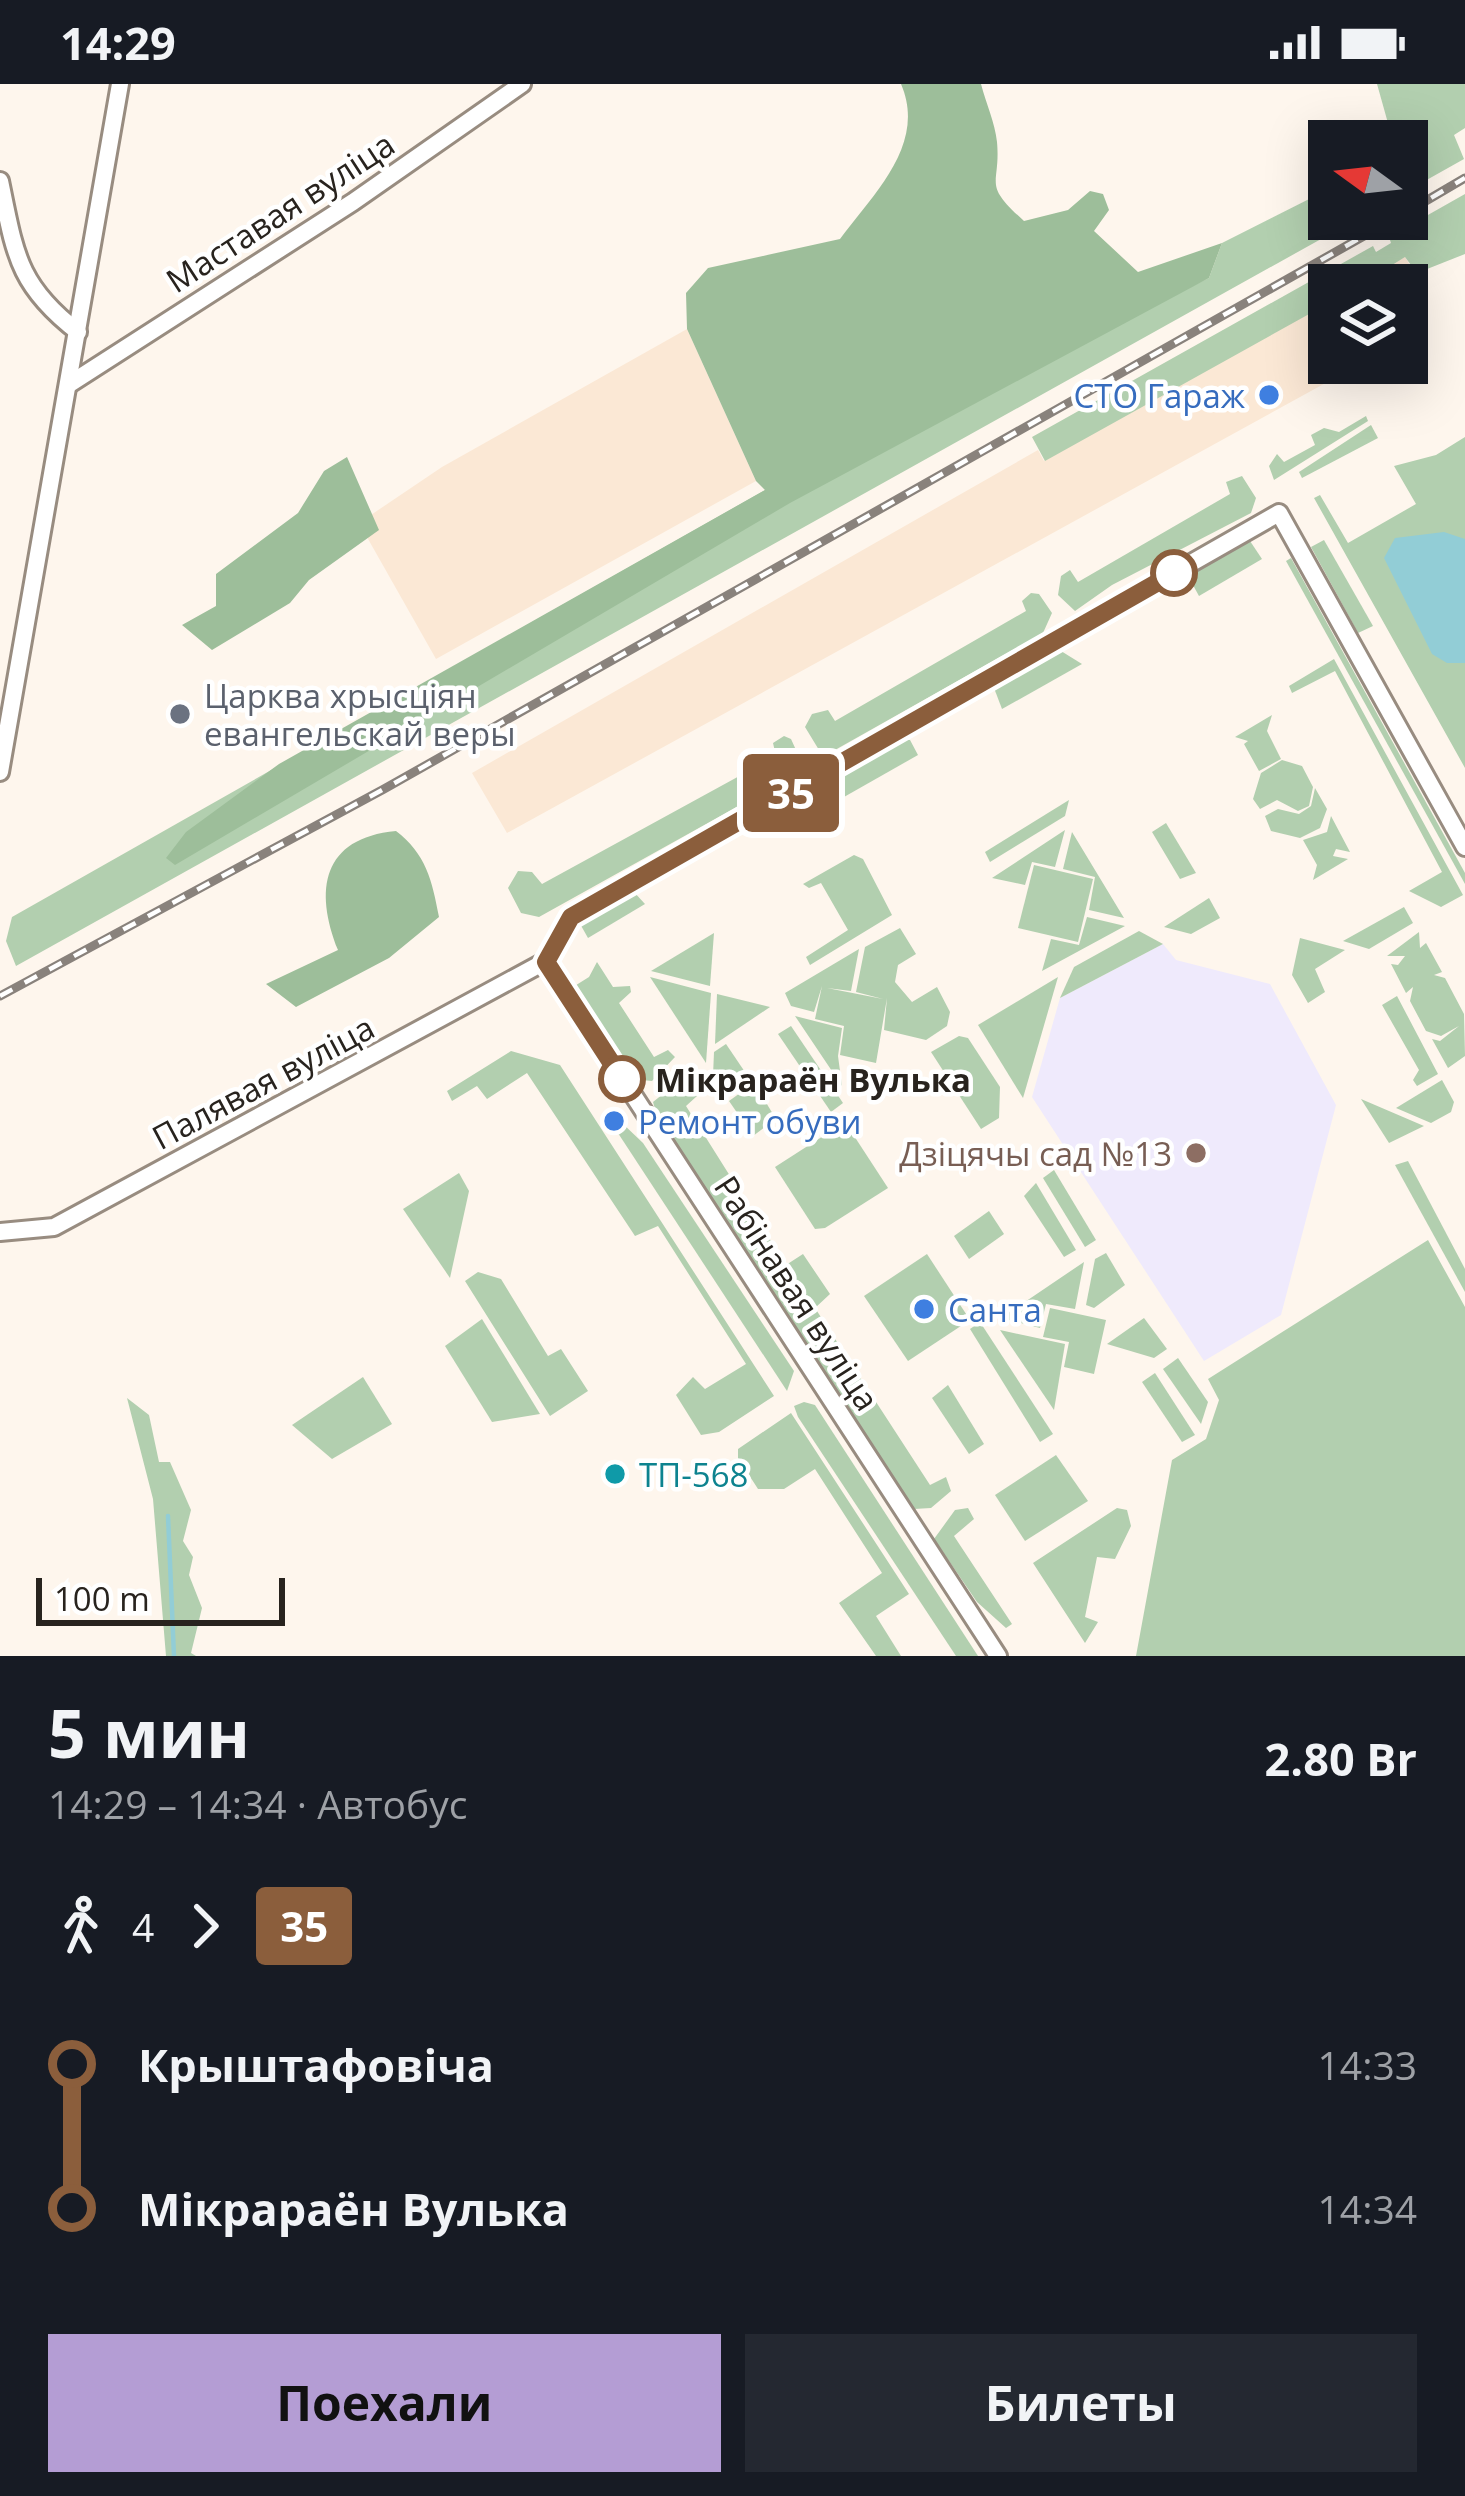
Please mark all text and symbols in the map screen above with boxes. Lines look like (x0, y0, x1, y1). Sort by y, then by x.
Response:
text: 14:29 (60, 12, 176, 73)
north arrow (1308, 120, 1428, 240)
map controls (1308, 120, 1428, 384)
street label: Маставая вуліца (157, 121, 403, 303)
button: layers (1308, 264, 1428, 384)
place label: СТО Гараж (1074, 373, 1246, 418)
marker: СТО Гараж (1256, 382, 1282, 408)
unlabelled marker (1152, 551, 1196, 595)
place label: Царква хрысціян евангельскай веры (204, 673, 516, 756)
marker: Царква хрысціян евангельскай веры (167, 701, 193, 727)
line badge: 35 (737, 754, 845, 832)
text: 35 (767, 764, 815, 821)
street label: Палявая вуліца (144, 1005, 382, 1159)
marker: Мікрараён Вулька (600, 1057, 644, 1101)
place label: Мікрараён Вулька (655, 1057, 971, 1102)
place label: Ремонт обуви (638, 1099, 861, 1144)
marker: Ремонт обуви (601, 1108, 627, 1134)
place label: Дзіцячы сад №13 (899, 1131, 1172, 1176)
marker: Дзіцячы сад №13 (1183, 1140, 1209, 1166)
street label: Рабінавая вуліца (704, 1167, 890, 1419)
place label: Санта (948, 1287, 1042, 1332)
marker: Санта (911, 1296, 937, 1322)
place label: ТП-568 (639, 1452, 748, 1497)
marker: ТП-568 (602, 1461, 628, 1487)
scale bar (36, 1572, 285, 1625)
text: 100 m (54, 1576, 150, 1621)
text: 5 мин (48, 1687, 250, 1777)
text: 2.80 Br (1265, 1728, 1417, 1789)
text: 14:29 – 14:34 · Автобус (48, 1777, 467, 1830)
icon: walk (48, 1893, 114, 1959)
icon: forward (172, 1893, 238, 1959)
text: 35 (280, 1897, 328, 1954)
text: 4 (132, 1900, 154, 1953)
text: Крыштафовіча (138, 2034, 494, 2095)
text: 14:33 (1318, 2038, 1417, 2091)
text: Мікрараён Вулька (138, 2178, 569, 2239)
text: 14:34 (1318, 2182, 1417, 2235)
button: Поехали (48, 2334, 721, 2472)
button: Билеты (745, 2334, 1417, 2472)

